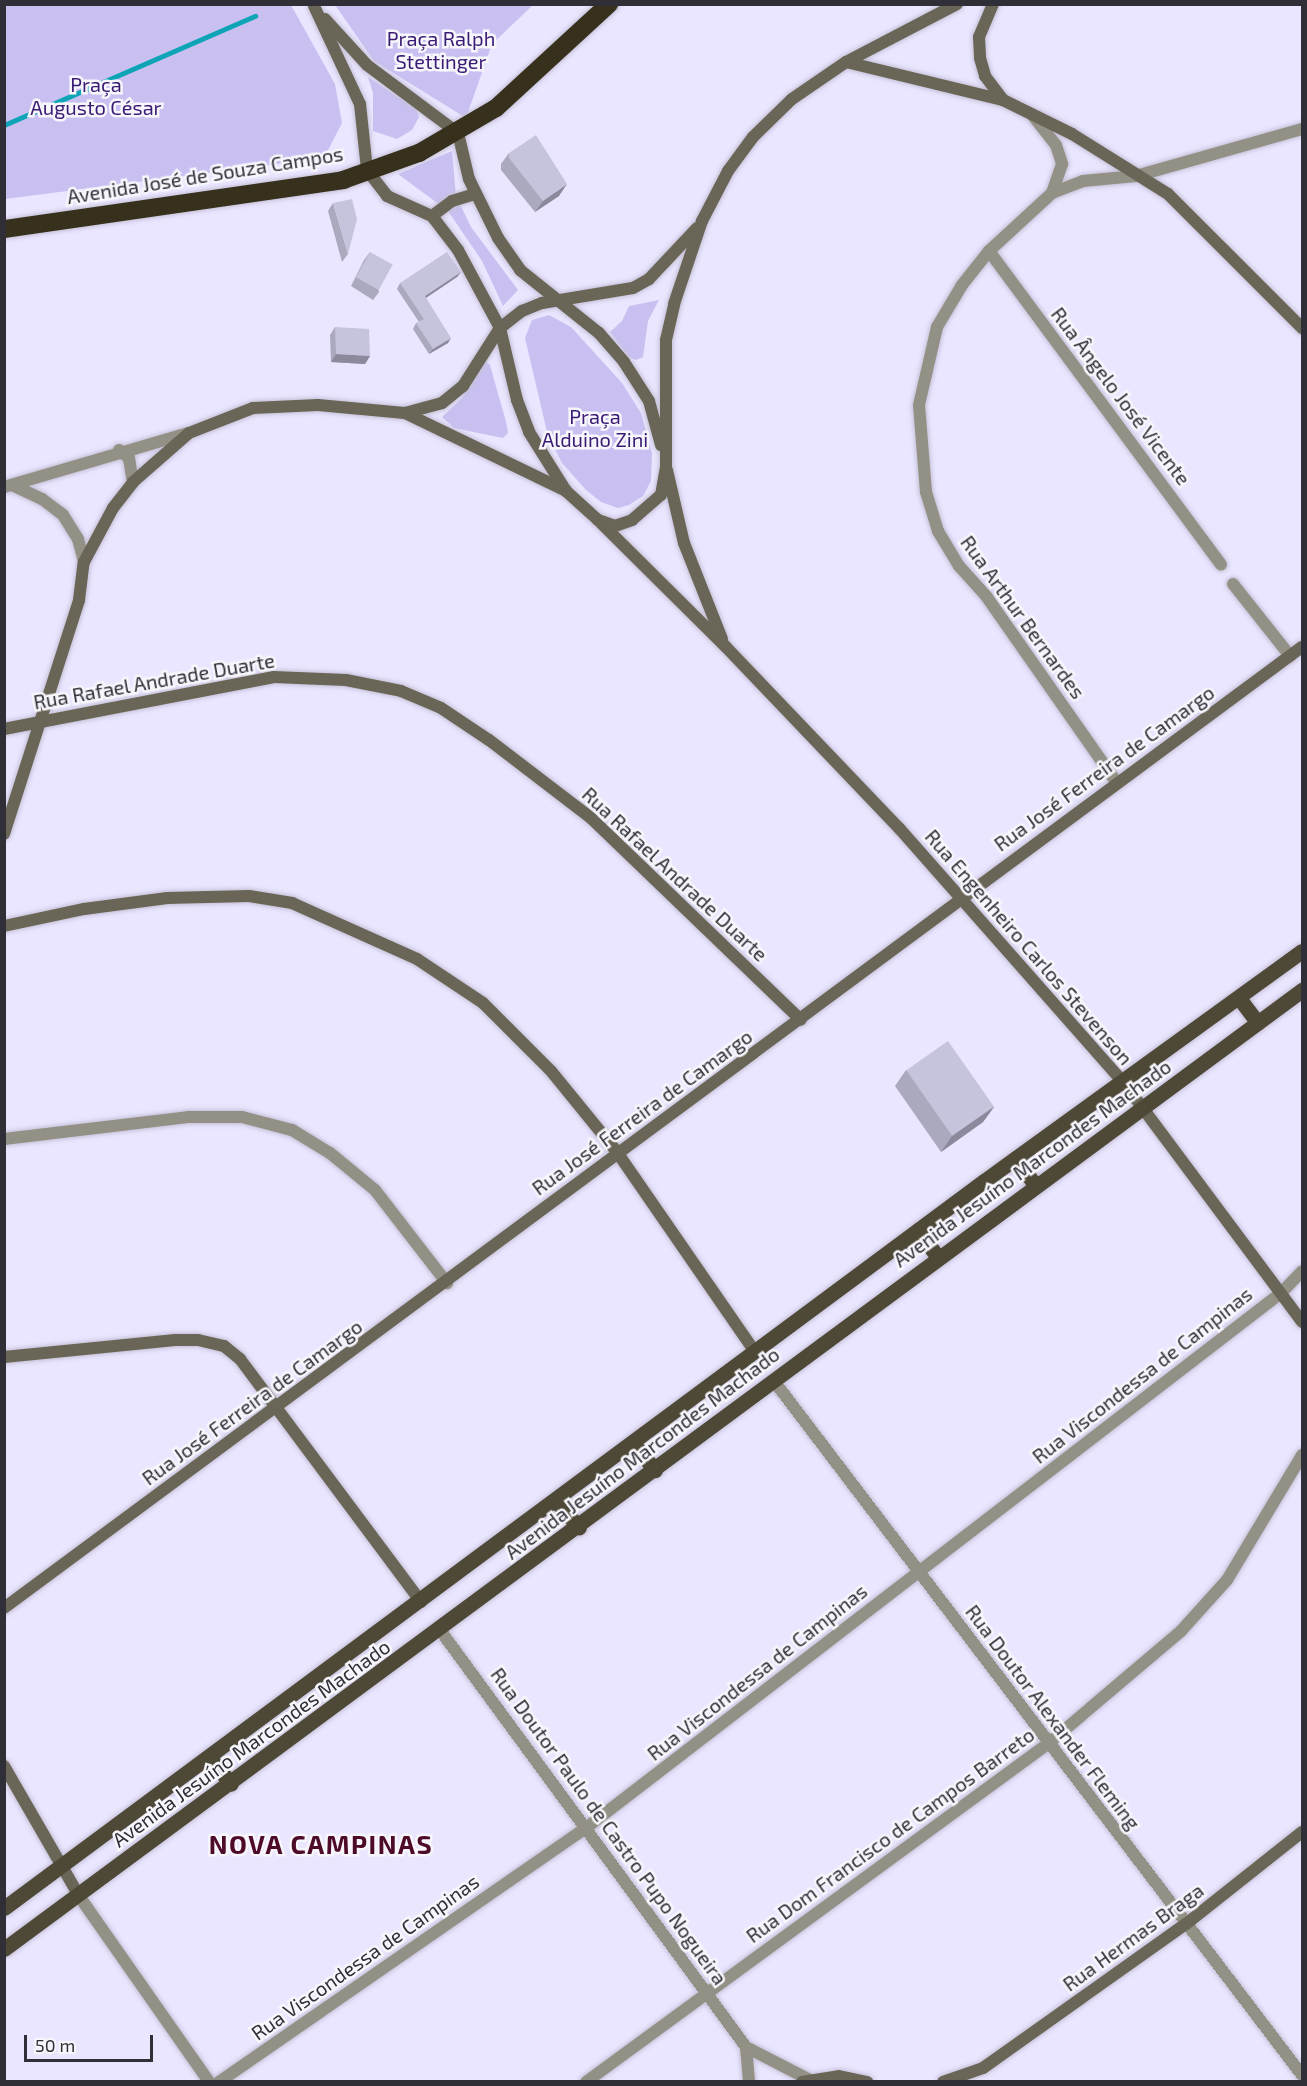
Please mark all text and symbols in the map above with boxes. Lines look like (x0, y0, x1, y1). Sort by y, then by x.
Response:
park label: Praça Ralph Stettinger (387, 26, 495, 73)
park label: Praça Augusto César (30, 72, 162, 119)
street label: Avenida José de Souza Campos (65, 141, 345, 209)
street label: Rua Ângelo José Vicente (1046, 302, 1196, 490)
park label: Praça Alduino Zini (542, 404, 648, 451)
street label: Rua Arthur Bernardes (955, 530, 1091, 704)
street label: Rua Rafael Andrade Duarte (31, 648, 277, 714)
street label: Rua José Ferreira de Camargo (989, 680, 1219, 856)
street label: Rua Rafael Andrade Duarte (577, 782, 773, 966)
street label: Rua Engenheiro Carlos Stevenson (920, 824, 1138, 1070)
street label: Rua José Ferreira de Camargo (527, 1024, 757, 1200)
street label: Avenida Jesuíno Marcondes Machado (888, 1054, 1176, 1272)
street label: Rua Viscondessa de Campinas (1027, 1282, 1257, 1468)
street label: Rua José Ferreira de Camargo (137, 1314, 367, 1490)
street label: Avenida Jesuíno Marcondes Machado (500, 1342, 784, 1564)
street label: Rua Viscondessa de Campinas (642, 1579, 872, 1765)
street label: Rua Doutor Alexander Fleming (960, 1599, 1146, 1835)
street label: Avenida Jesuíno Marcondes Machado (107, 1634, 395, 1852)
street label: Rua Doutor Paulo de Castro Pupo Nogueira (486, 1663, 732, 1989)
street label: Rua Dom Francisco de Campos Barreto (741, 1722, 1039, 1948)
district label: NOVA CAMPINAS (209, 1828, 433, 1860)
street label: Rua Viscondessa de Campinas (246, 1869, 484, 2045)
street label: Rua Hermas Braga (1058, 1878, 1208, 1996)
scale bar (27, 2023, 156, 2061)
text: 50 m (35, 2034, 75, 2056)

